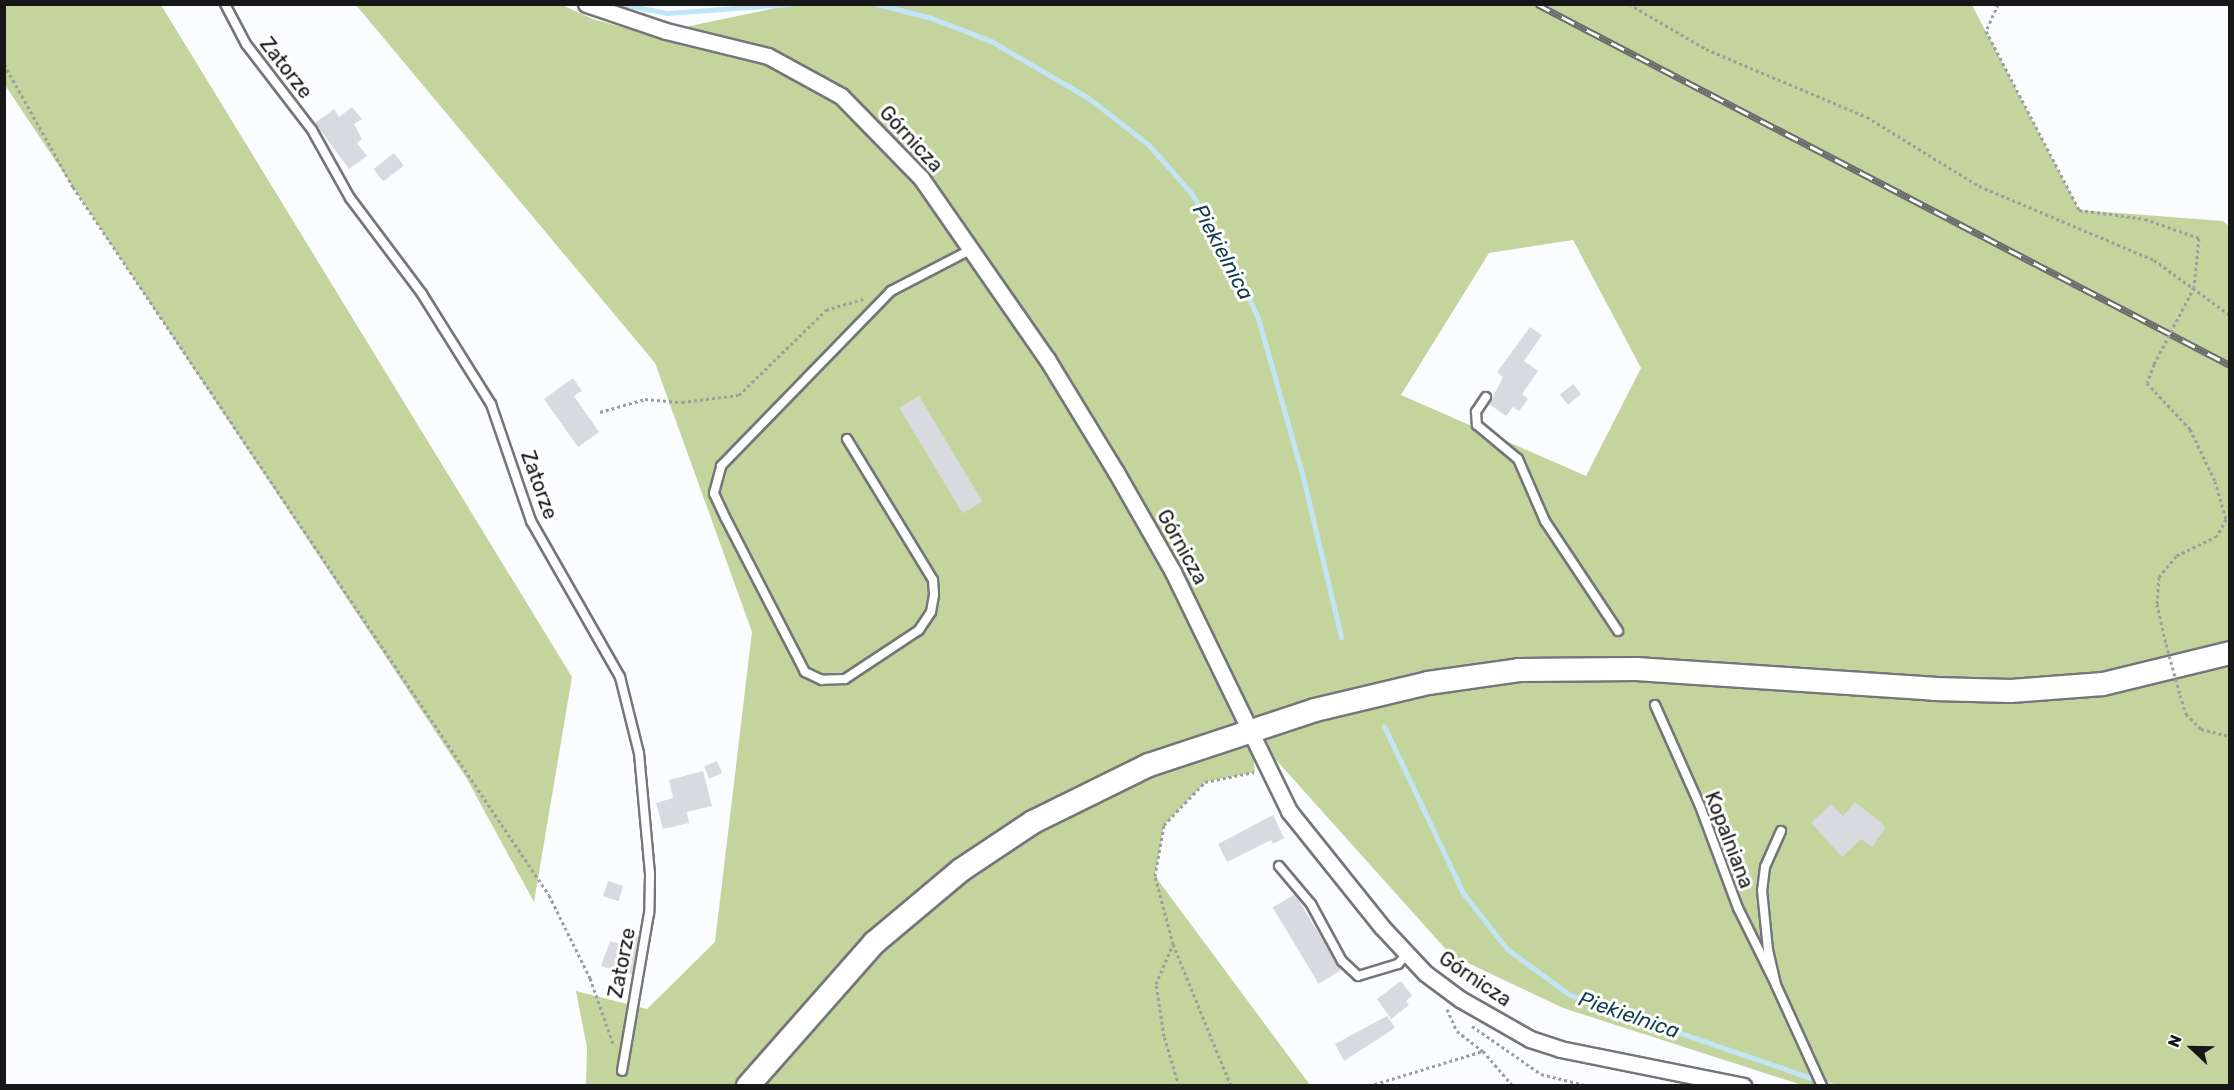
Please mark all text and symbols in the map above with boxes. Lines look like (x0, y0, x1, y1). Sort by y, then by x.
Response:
street label: Zatorze (255, 33, 317, 103)
street label: Górnicza (874, 101, 948, 177)
water label: Piekielnica (1187, 200, 1259, 304)
street label: Zatorze (516, 447, 562, 523)
street label: Górnicza (1152, 505, 1212, 589)
street label: Kopalniana (1700, 788, 1758, 892)
street label: Zatorze (603, 926, 641, 1000)
street label: Górnicza (1434, 946, 1516, 1012)
water label: Piekielnica (1575, 986, 1683, 1044)
north arrow (2162, 1018, 2222, 1078)
text: N (2164, 1032, 2186, 1050)

